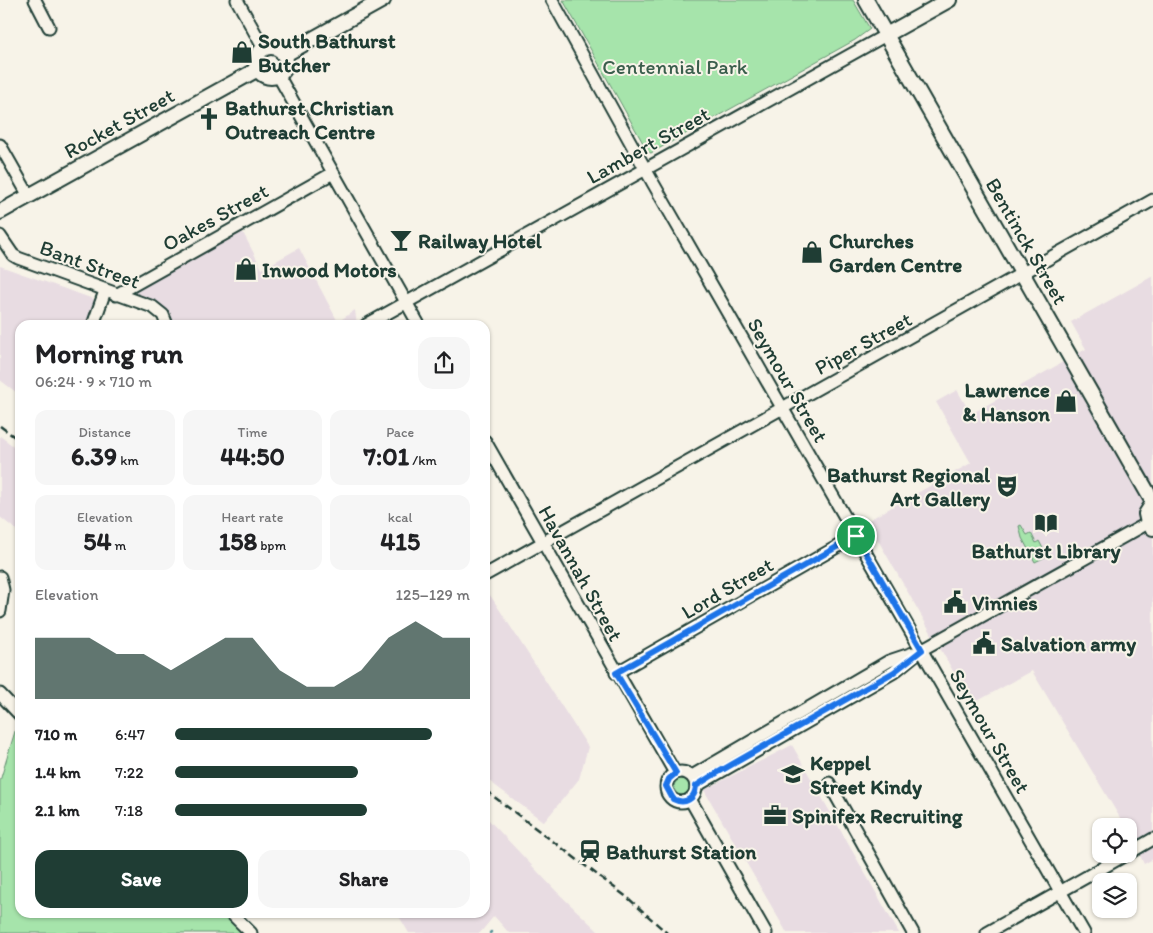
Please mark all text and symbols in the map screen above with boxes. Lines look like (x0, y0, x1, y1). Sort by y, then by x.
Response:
place label: South Bathurst Butcher (258, 28, 396, 77)
shop icon: South Bathurst Butcher (229, 39, 255, 65)
park label: Centennial Park (602, 54, 748, 79)
street label: Rocket Street (60, 82, 179, 164)
place label: Bathurst Christian Outreach Centre (225, 95, 394, 144)
street label: Lambert Street (582, 101, 714, 189)
church icon: Bathurst Christian Outreach Centre (196, 106, 222, 132)
street label: Bentinck Street (981, 173, 1073, 309)
street label: Oakes Street (158, 178, 272, 256)
bar icon: Railway Hotel (388, 227, 414, 253)
place label: Railway Hotel (418, 228, 543, 254)
place label: Churches Garden Centre (829, 228, 962, 277)
street label: Bant Street (36, 234, 144, 294)
shop icon: Churches Garden Centre (799, 239, 825, 265)
shop icon: Inwood Motors (233, 256, 259, 282)
place label: Inwood Motors (262, 257, 397, 282)
street label: Piper Street (810, 306, 916, 380)
street label: Seymour Street (742, 313, 834, 447)
text: Morning run (35, 336, 183, 370)
button: share (418, 337, 470, 389)
text: 06:24 · 9 × 710 m (35, 372, 152, 391)
place label: Lawrence & Hanson (962, 377, 1050, 426)
shop icon: Lawrence & Hanson (1053, 388, 1079, 414)
text: Distance (79, 424, 131, 441)
text: Time (238, 424, 267, 441)
text: Pace (386, 424, 414, 441)
text: 6.39 (71, 441, 117, 471)
text: 44:50 (220, 441, 285, 471)
text: 7:01 (364, 441, 409, 471)
text: km (117, 452, 139, 469)
text: /km (409, 452, 437, 469)
place label: Bathurst Regional Art Gallery (827, 462, 991, 512)
theatre icon: Bathurst Regional Art Gallery (994, 473, 1020, 499)
street label: Havannah Street (533, 501, 629, 645)
text: Elevation (77, 509, 133, 526)
text: Heart rate (222, 509, 283, 526)
text: kcal (388, 509, 413, 526)
library icon: Bathurst Library (1033, 510, 1059, 536)
pin (835, 515, 877, 557)
icon: arrive (842, 522, 870, 550)
text: 54 (83, 526, 111, 556)
text: 158 (219, 526, 257, 556)
text: 415 (380, 526, 420, 556)
text: m (111, 537, 126, 554)
text: bpm (257, 537, 286, 554)
place label: Bathurst Library (972, 538, 1121, 564)
street label: Lord Street (677, 552, 777, 624)
text: Elevation (35, 585, 99, 604)
text: 125–129 m (396, 585, 470, 604)
public building icon: Vinnies (942, 589, 968, 615)
place label: Vinnies (972, 590, 1038, 615)
public building icon: Salvation army (971, 630, 997, 656)
place label: Salvation army (1001, 631, 1136, 657)
street label: Seymour Street (944, 664, 1036, 798)
text: 710 m (35, 725, 77, 744)
text: 6:47 (115, 725, 145, 744)
place label: Keppel Street Kindy (810, 750, 923, 800)
school or university icon: Keppel Street Kindy (780, 761, 806, 787)
text: 1.4 km (35, 763, 81, 782)
text: 7:22 (115, 763, 144, 782)
text: 2.1 km (35, 801, 80, 820)
text: 7:18 (115, 801, 143, 820)
office icon: Spinifex Recruiting (762, 802, 788, 828)
place label: Spinifex Recruiting (792, 803, 964, 829)
map controls (1092, 818, 1137, 918)
button: locate (1092, 818, 1137, 863)
station icon: Bathurst Station (577, 838, 603, 864)
place label: Bathurst Station (606, 839, 757, 864)
button: Save (35, 850, 248, 908)
button: Share (258, 850, 470, 908)
button: layers (1092, 873, 1137, 918)

